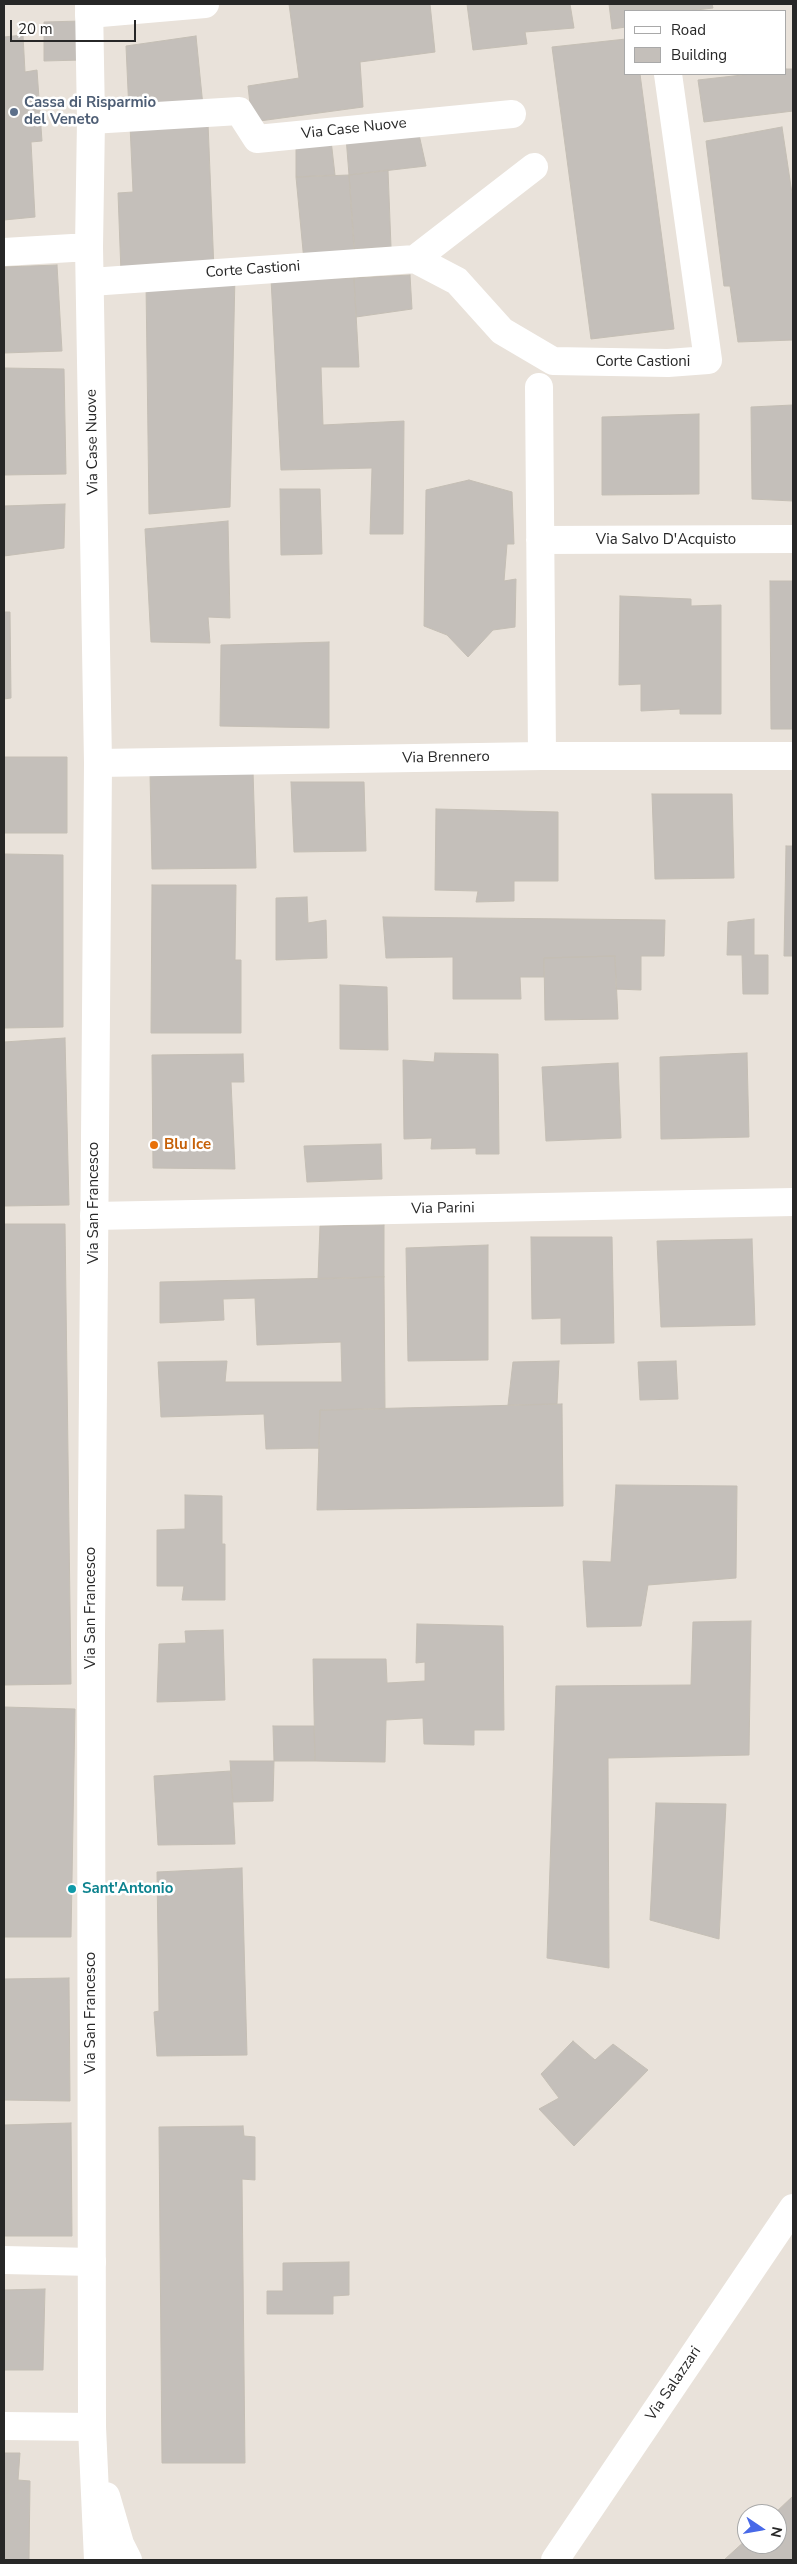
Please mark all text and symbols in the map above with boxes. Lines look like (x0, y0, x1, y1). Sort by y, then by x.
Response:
scale bar (12, 10, 139, 42)
legend (624, 10, 787, 75)
text: 20 m (18, 19, 53, 39)
text: Road (671, 20, 706, 40)
text: Building (671, 45, 727, 65)
place label: Cassa di Risparmio del Veneto (24, 94, 156, 129)
marker: Cassa di Risparmio del Veneto (8, 106, 20, 118)
street label: Via Case Nuove (300, 115, 408, 143)
street label: Corte Castioni (205, 258, 301, 282)
street label: Corte Castioni (596, 353, 690, 371)
street label: Via Case Nuove (83, 389, 103, 495)
street label: Via Salvo D'Acquisto (596, 531, 736, 549)
street label: Via Brennero (402, 748, 490, 768)
place label: Blu Ice (164, 1136, 211, 1154)
marker: Blu Ice (148, 1139, 160, 1151)
street label: Via San Francesco (85, 1142, 103, 1264)
street label: Via Parini (411, 1199, 475, 1219)
street label: Via San Francesco (82, 1547, 100, 1669)
place label: Sant'Antonio (82, 1880, 173, 1898)
marker: Sant'Antonio (66, 1883, 78, 1895)
street label: Via San Francesco (82, 1952, 100, 2074)
street label: Via Salazzari (643, 2343, 705, 2425)
north arrow (737, 2504, 787, 2554)
text: N (766, 2525, 787, 2539)

